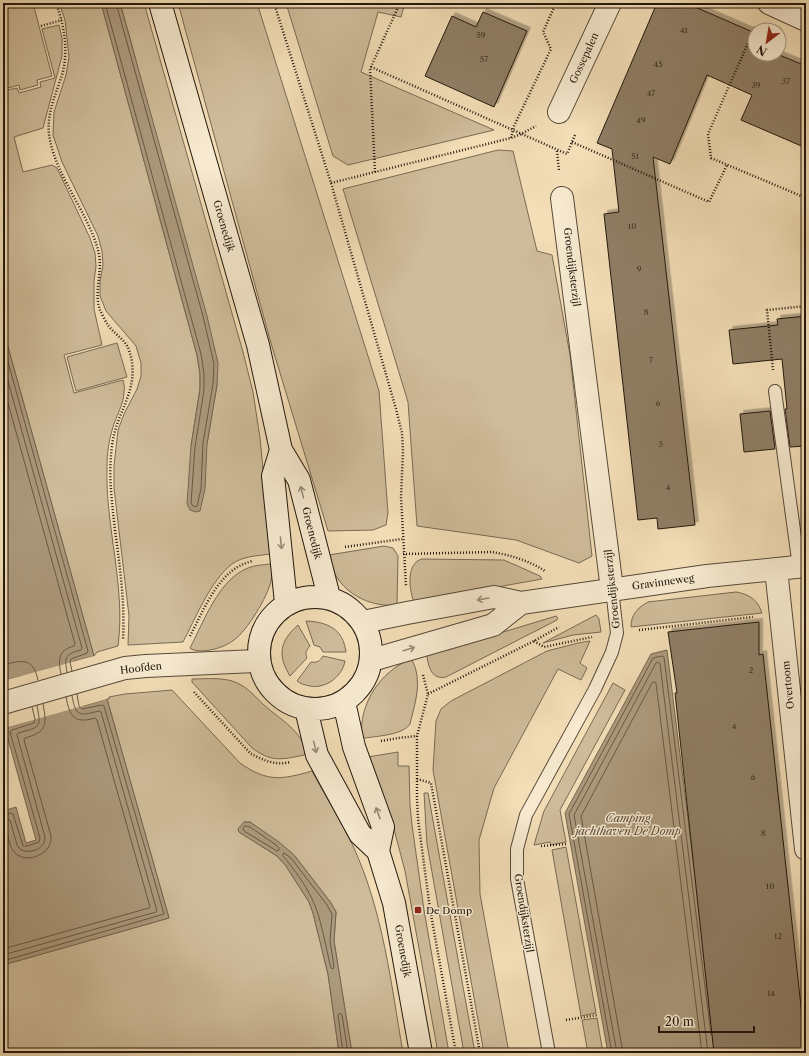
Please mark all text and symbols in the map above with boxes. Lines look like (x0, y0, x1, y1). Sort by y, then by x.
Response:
north arrow (747, 22, 787, 62)
house number: 41 (680, 25, 689, 35)
house number: 59 (476, 30, 486, 40)
street label: Gossepalen (567, 30, 602, 86)
text: N (754, 42, 770, 59)
house number: 57 (480, 54, 488, 64)
house number: 45 (654, 59, 662, 69)
house number: 37 (782, 76, 790, 86)
house number: 39 (751, 80, 761, 90)
house number: 47 (647, 88, 655, 98)
house number: 49 (636, 115, 646, 125)
house number: 51 (631, 151, 639, 161)
street label: Groenedijk (210, 198, 238, 255)
house number: 10 (628, 221, 636, 231)
street label: Groendijksterzijl (561, 227, 583, 307)
house number: 9 (637, 264, 642, 274)
house number: 8 (644, 307, 649, 317)
house number: 7 (649, 355, 653, 365)
house number: 6 (656, 398, 661, 408)
house number: 5 (659, 439, 663, 449)
house number: 4 (666, 482, 671, 492)
one-way arrow (297, 486, 305, 499)
street label: Groenedijk (299, 505, 325, 562)
one-way arrow (277, 536, 284, 549)
street label: Groendijksterzijl (601, 549, 623, 629)
street label: Gravinneweg (631, 571, 696, 593)
one-way arrow (477, 595, 490, 603)
one-way arrow (402, 645, 415, 652)
street label: Hoofden (119, 659, 163, 677)
street label: Overtoom (779, 660, 797, 710)
house number: 2 (749, 665, 754, 675)
house number: 4 (732, 721, 737, 731)
one-way arrow (311, 740, 319, 753)
house number: 6 (751, 772, 756, 782)
one-way arrow (373, 807, 381, 819)
water label: Camping jachthaven De Domp (572, 811, 681, 838)
house number: 8 (761, 828, 766, 838)
street label: Groendijksterzijl (511, 873, 537, 953)
house number: 10 (766, 881, 774, 891)
place label: De Domp (426, 904, 472, 917)
marker: De Domp (413, 905, 423, 915)
street label: Groenedijk (392, 924, 414, 980)
house number: 12 (774, 931, 782, 941)
house number: 14 (767, 988, 775, 998)
scale bar (659, 1008, 754, 1034)
text: 20 m (665, 1014, 694, 1029)

